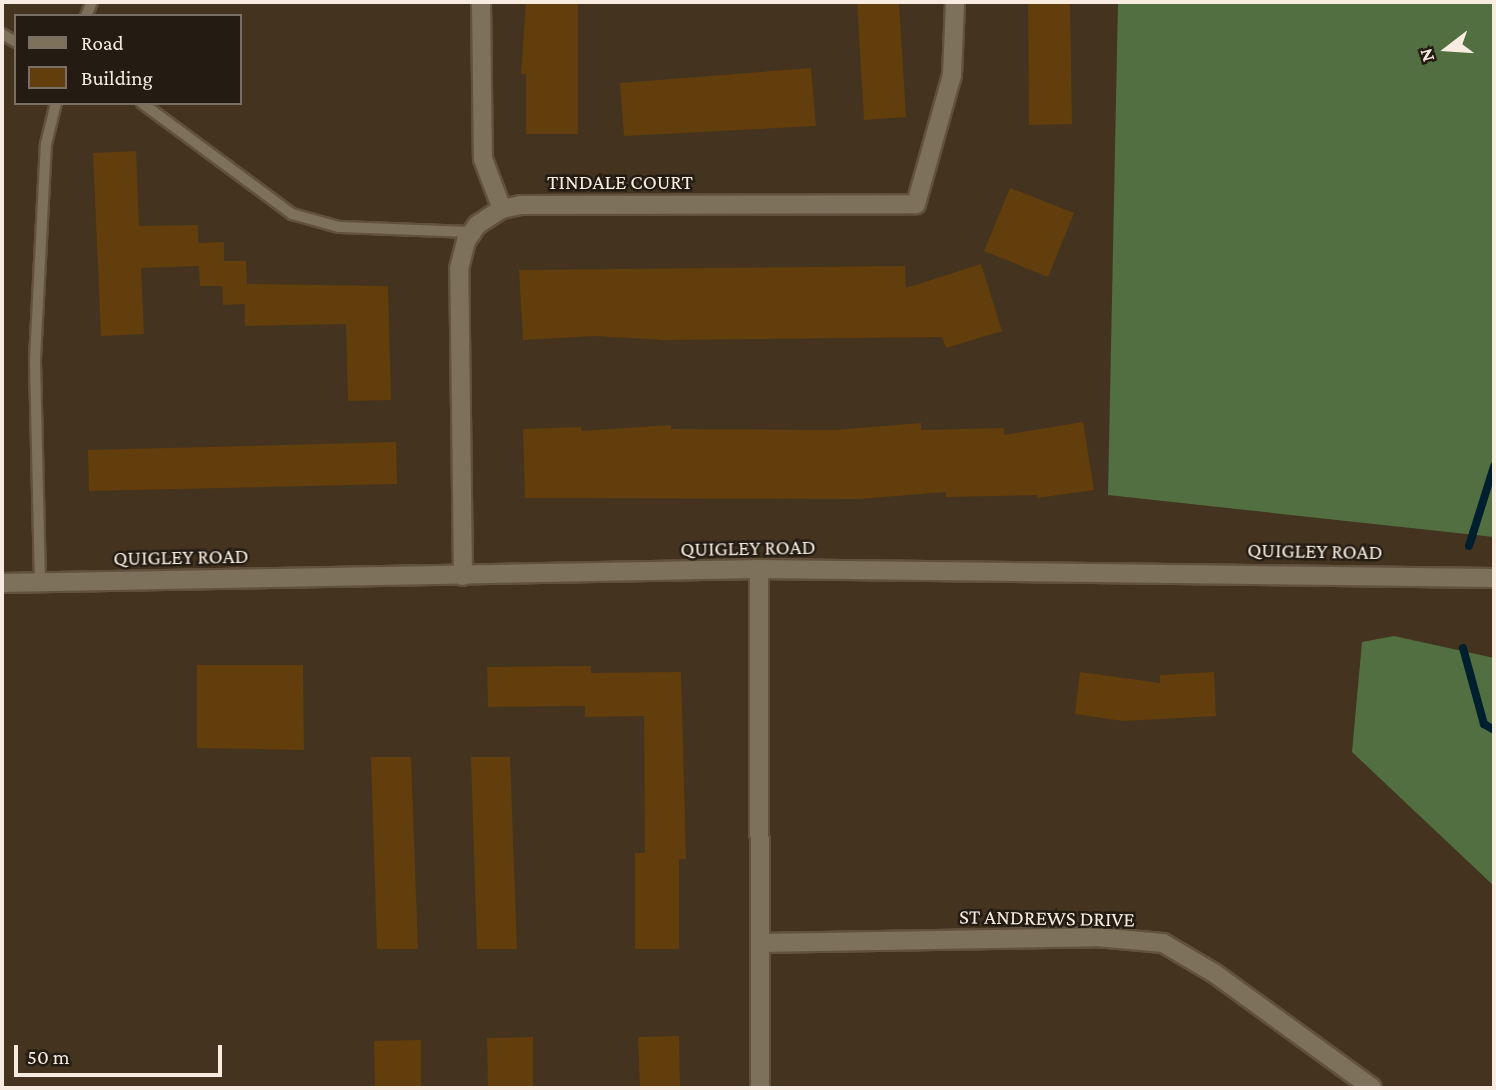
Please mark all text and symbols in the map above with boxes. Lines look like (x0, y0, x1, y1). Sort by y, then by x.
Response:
legend (14, 14, 242, 105)
north arrow (1412, 14, 1482, 84)
text: Road (81, 31, 124, 55)
text: N (1415, 46, 1438, 65)
text: Building (81, 66, 153, 90)
street label: TINDALE COURT (547, 169, 693, 195)
street label: QUIGLEY ROAD (680, 534, 816, 562)
street label: QUIGLEY ROAD (1247, 537, 1383, 565)
street label: QUIGLEY ROAD (113, 543, 249, 571)
street label: ST ANDREWS DRIVE (959, 904, 1135, 932)
scale bar (18, 1030, 226, 1074)
text: 50 m (27, 1045, 70, 1069)

